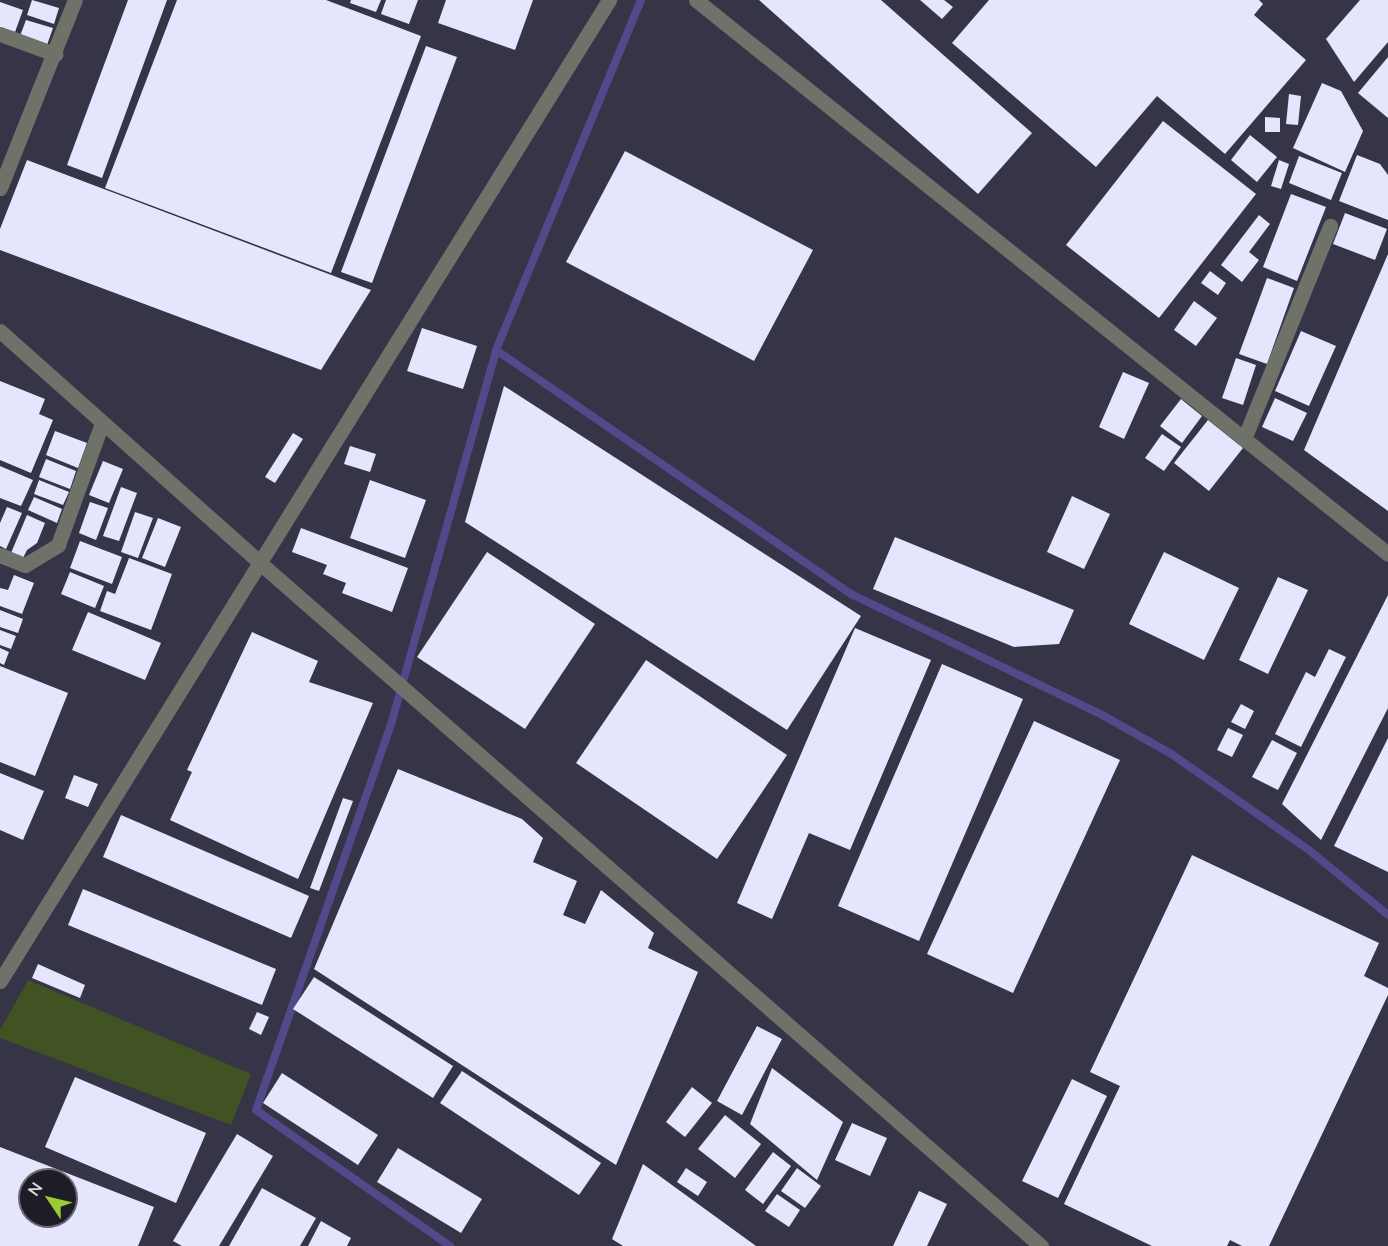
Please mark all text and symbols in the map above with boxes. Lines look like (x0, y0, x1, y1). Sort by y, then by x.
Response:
north arrow (18, 1168, 78, 1228)
text: N (23, 1178, 47, 1200)

